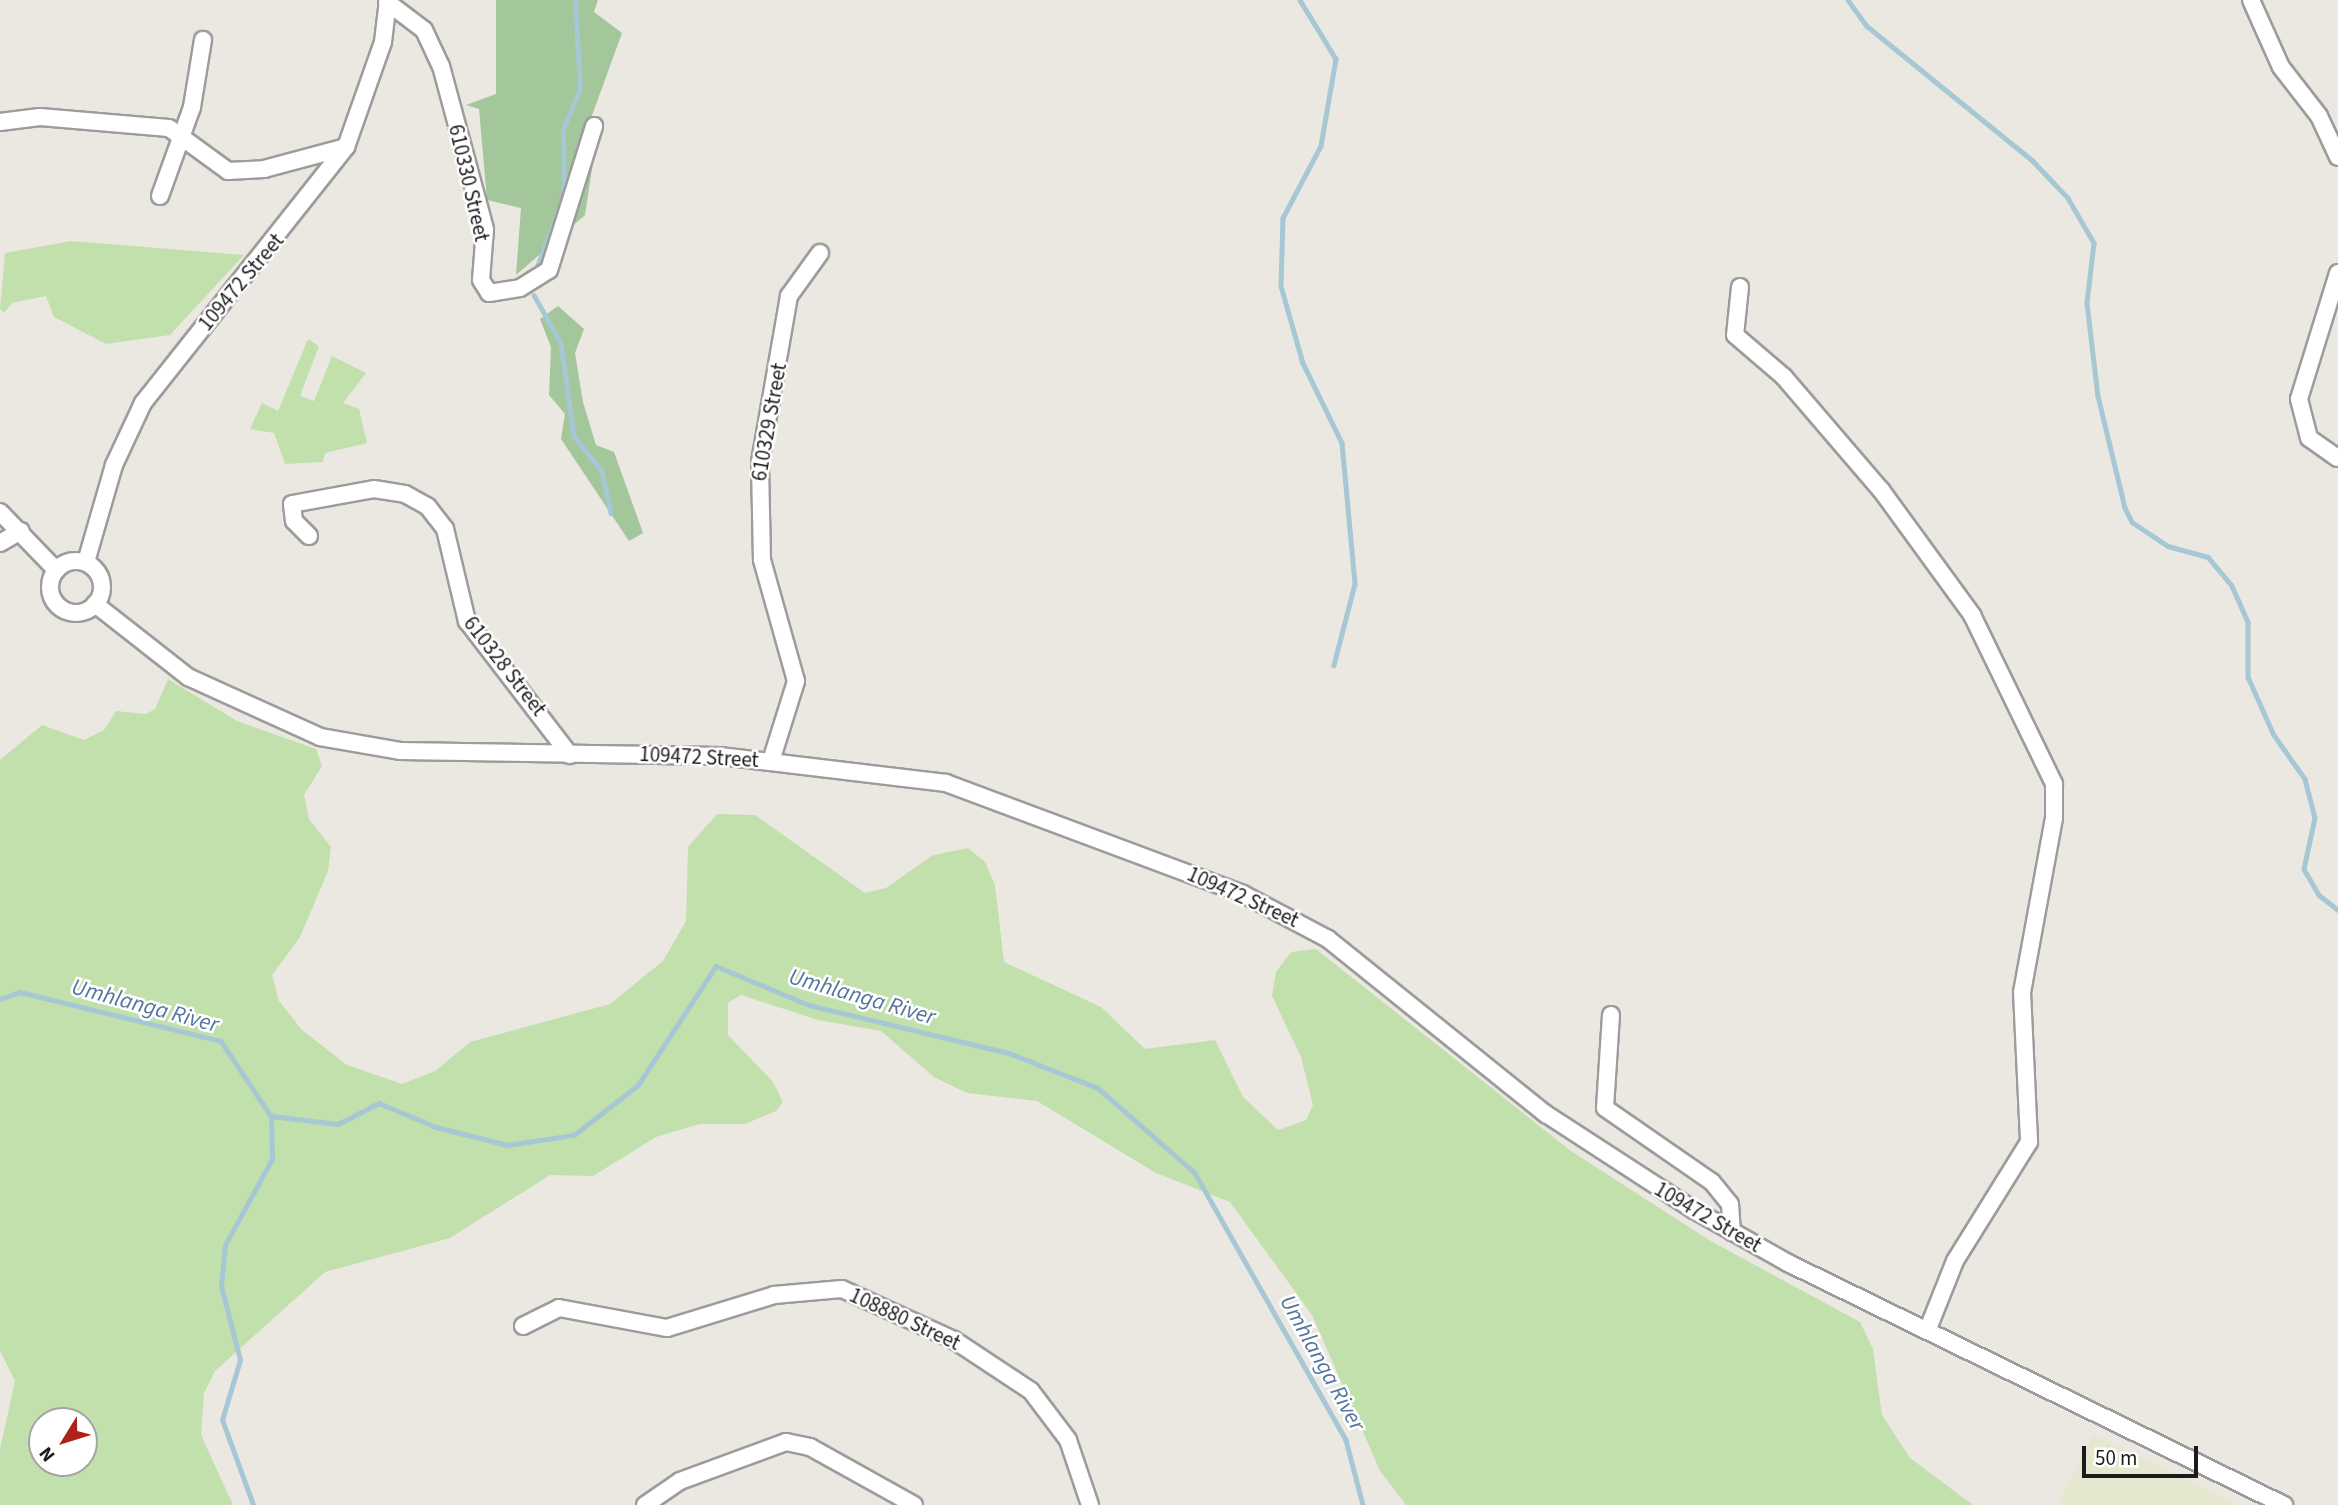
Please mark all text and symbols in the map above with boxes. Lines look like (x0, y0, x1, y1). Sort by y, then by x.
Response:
street label: 610330 Street (443, 122, 495, 244)
street label: 109472 Street (193, 228, 289, 336)
street label: 610329 Street (746, 361, 792, 483)
street label: 610328 Street (458, 611, 552, 721)
street label: 109472 Street (639, 741, 759, 773)
street label: 109472 Street (1183, 861, 1303, 933)
water label: Umhlanga River (786, 963, 938, 1031)
water label: Umhlanga River (68, 973, 222, 1039)
street label: 109472 Street (1650, 1176, 1766, 1258)
street label: 108880 Street (846, 1282, 964, 1356)
water label: Umhlanga River (1273, 1290, 1371, 1436)
north arrow (28, 1407, 98, 1477)
scale bar (2086, 1432, 2202, 1476)
text: N (33, 1441, 62, 1467)
text: 50 m (2095, 1443, 2137, 1473)

